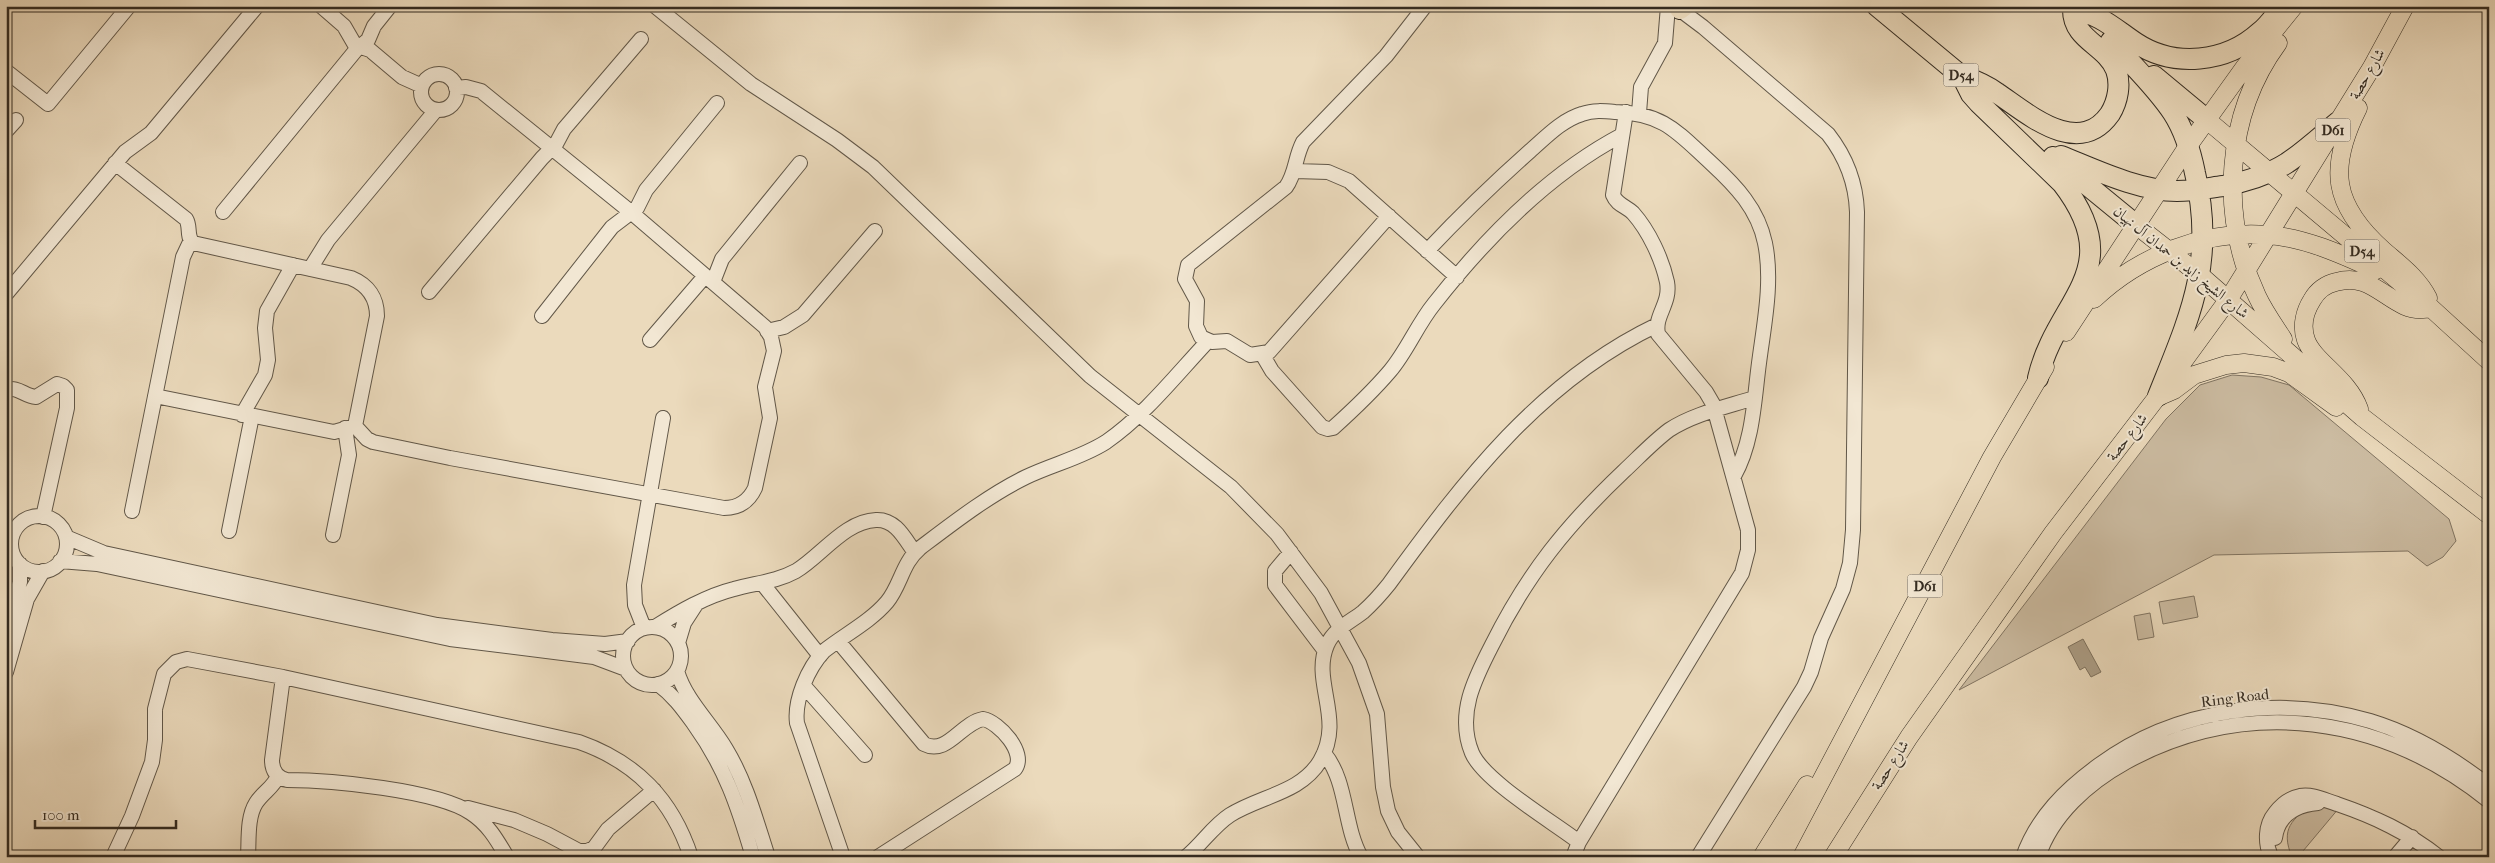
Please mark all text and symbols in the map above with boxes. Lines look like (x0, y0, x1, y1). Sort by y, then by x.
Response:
street label: شارع حصة (2345, 45, 2392, 105)
road number: D54 (1944, 64, 1978, 86)
road number: D61 (2316, 118, 2350, 142)
street label: شارع الشيخ زايد بن حمدان آل نهيان (2107, 202, 2252, 326)
road number: D54 (2344, 240, 2380, 262)
street label: شارع حصة (2103, 410, 2154, 467)
road number: D61 (1908, 574, 1942, 598)
street label: Ring Road (2200, 685, 2271, 711)
street label: شارع حصة (1867, 737, 1916, 795)
scale bar (35, 798, 176, 830)
text: 100 m (42, 806, 80, 824)

